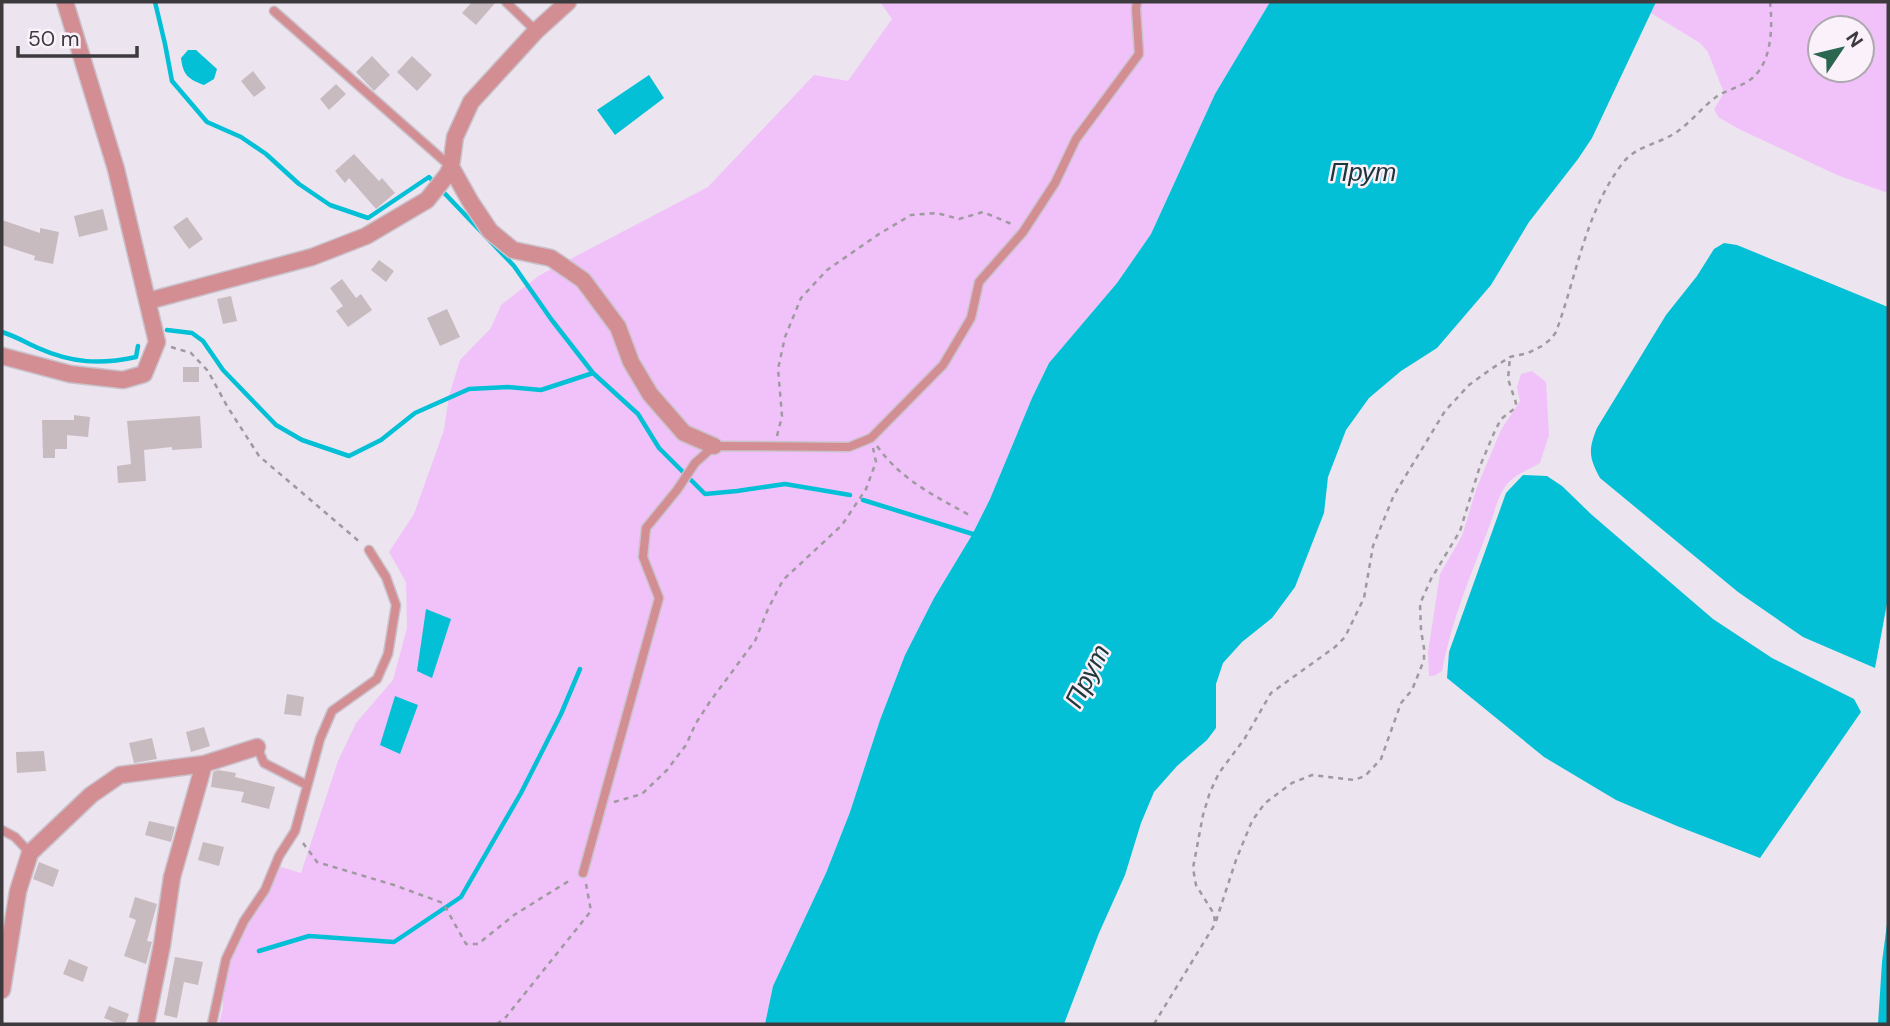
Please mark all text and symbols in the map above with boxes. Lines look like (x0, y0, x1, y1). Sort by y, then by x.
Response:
scale bar (18, 14, 136, 58)
north arrow (1806, 14, 1876, 84)
text: 50 m (28, 25, 79, 53)
text: N (1840, 27, 1869, 52)
water label: Прут (1329, 155, 1397, 189)
water label: Прут (1057, 638, 1117, 714)

